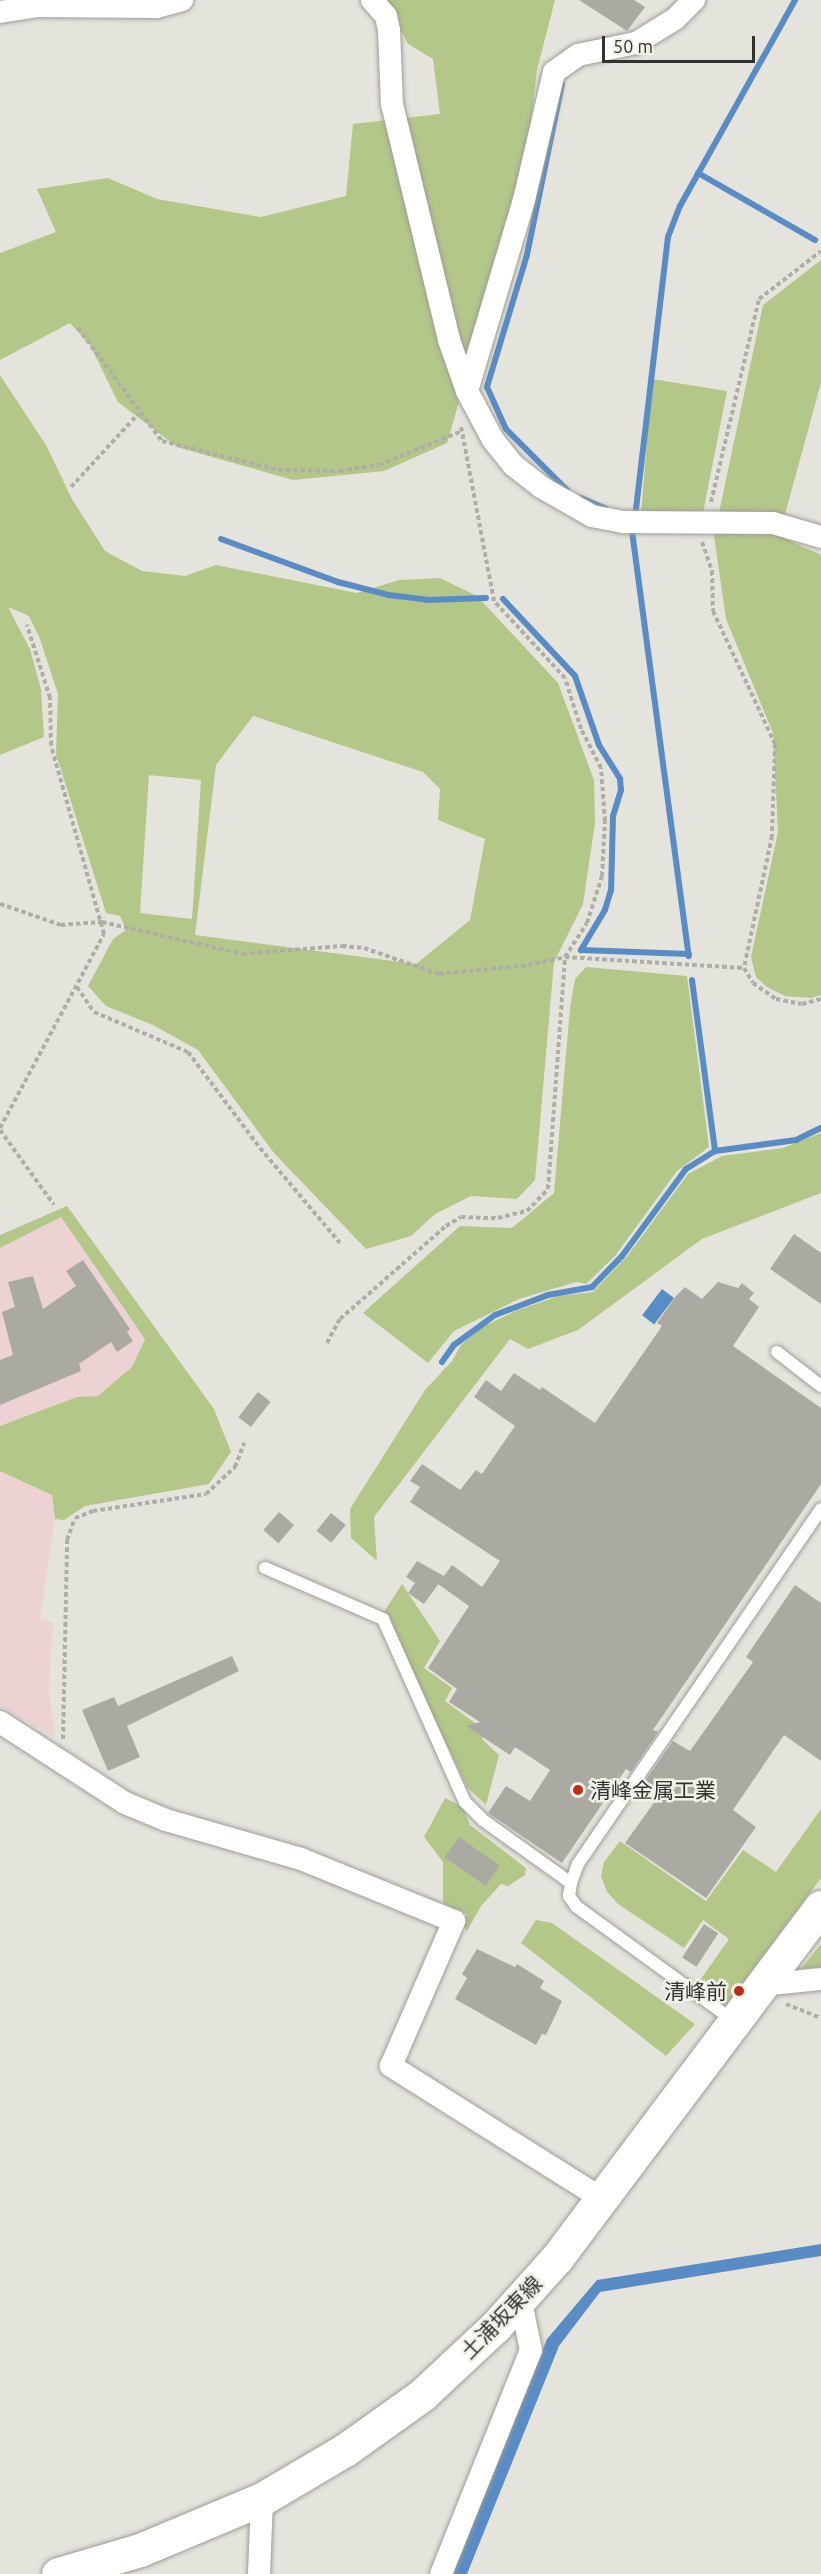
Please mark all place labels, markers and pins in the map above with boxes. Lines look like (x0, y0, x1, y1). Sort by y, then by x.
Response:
place label: 清峰金属工業 (590, 1777, 716, 1803)
marker: 清峰金属工業 (571, 1783, 585, 1797)
place label: 清峰前 (664, 1978, 727, 2004)
marker: 清峰前 (732, 1984, 746, 1998)

